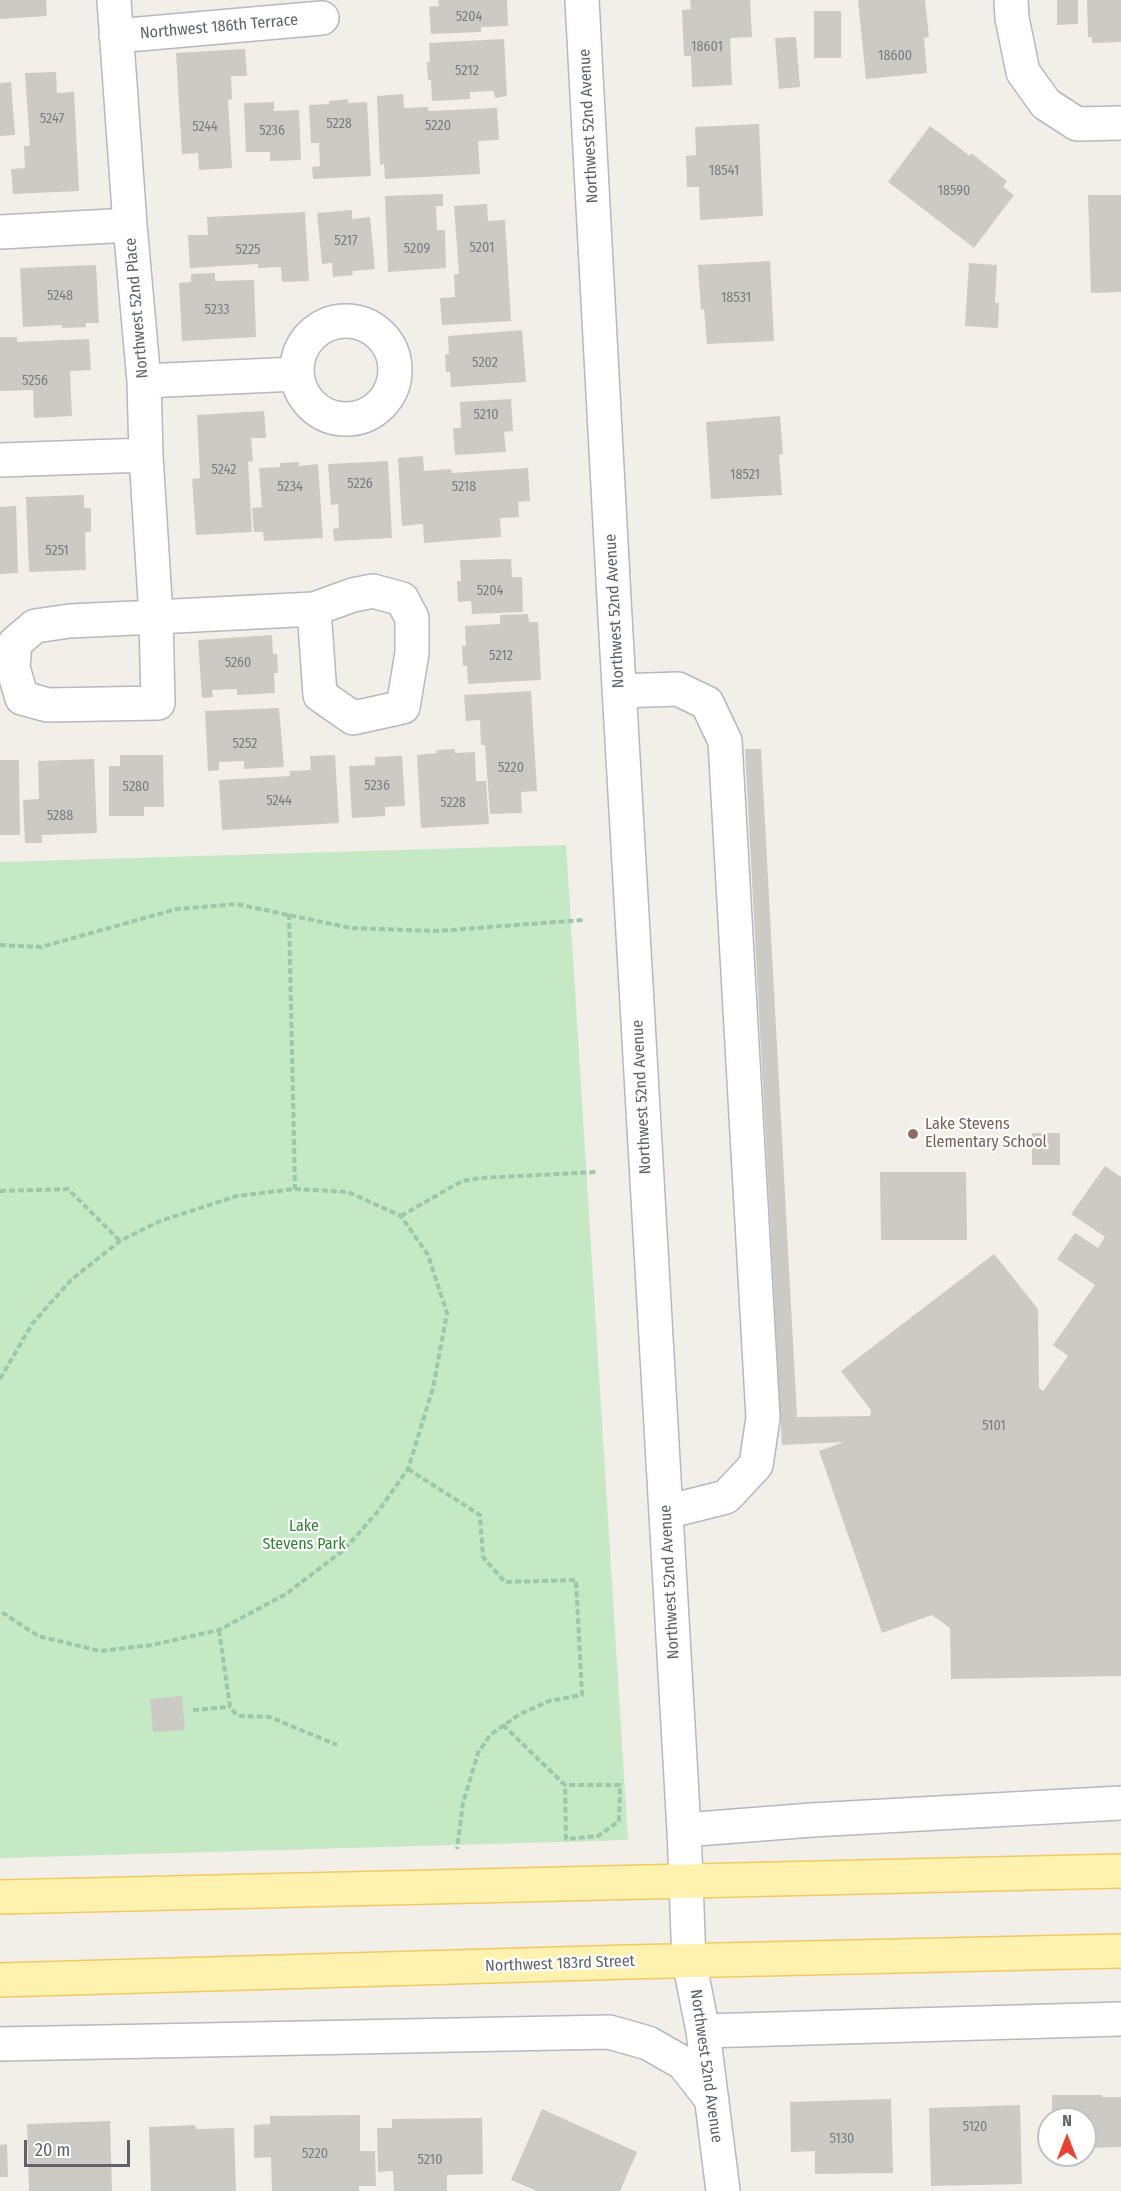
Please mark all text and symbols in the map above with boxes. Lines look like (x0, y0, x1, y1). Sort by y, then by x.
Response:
house number: 5204 (456, 9, 482, 25)
street label: Northwest 186th Terrace (139, 11, 299, 43)
house number: 18601 (691, 39, 723, 55)
street label: Northwest 52nd Avenue (575, 48, 603, 204)
house number: 18600 (878, 48, 912, 64)
house number: 5212 (455, 63, 479, 79)
house number: 5247 (40, 111, 64, 127)
house number: 5228 (326, 116, 352, 132)
house number: 5220 (425, 118, 451, 134)
house number: 5244 (192, 119, 218, 135)
house number: 5236 (259, 123, 285, 139)
house number: 18541 (709, 163, 739, 179)
house number: 18590 (938, 183, 970, 199)
house number: 5217 (334, 233, 358, 249)
street label: Northwest 52nd Place (121, 237, 153, 379)
house number: 5201 (470, 240, 494, 256)
house number: 5209 (404, 241, 430, 257)
house number: 5225 (235, 242, 261, 258)
house number: 5248 (47, 288, 73, 304)
house number: 18531 (721, 290, 751, 306)
house number: 5233 (204, 302, 230, 318)
house number: 5202 (472, 355, 498, 371)
house number: 5256 (22, 373, 48, 389)
house number: 5210 (474, 407, 498, 423)
house number: 5242 (212, 462, 236, 478)
house number: 18521 (730, 467, 760, 483)
house number: 5226 (347, 476, 373, 492)
house number: 5234 (277, 479, 303, 495)
house number: 5218 (452, 479, 476, 495)
street label: Northwest 52nd Avenue (601, 533, 629, 689)
house number: 5251 (45, 543, 69, 559)
house number: 5204 (477, 583, 503, 599)
house number: 5212 (489, 648, 513, 664)
house number: 5260 (225, 655, 251, 671)
house number: 5252 (233, 736, 257, 752)
house number: 5220 (498, 760, 524, 776)
house number: 5236 (364, 778, 390, 794)
house number: 5280 (123, 779, 149, 795)
house number: 5244 (266, 793, 292, 809)
house number: 5228 (440, 795, 466, 811)
house number: 5288 (47, 808, 73, 824)
street label: Northwest 52nd Avenue (628, 1019, 656, 1175)
place label: Lake Stevens Elementary School (925, 1115, 1047, 1153)
marker: Lake Stevens Elementary School (906, 1127, 920, 1141)
house number: 5101 (982, 1418, 1006, 1434)
street label: Northwest 52nd Avenue (656, 1504, 684, 1660)
park label: Lake Stevens Park (262, 1517, 346, 1555)
street label: Northwest 183rd Street (485, 1952, 635, 1976)
street label: Northwest 52nd Avenue (686, 1988, 726, 2144)
north arrow (1037, 2107, 1097, 2167)
text: N (1062, 2111, 1072, 2130)
house number: 5120 (963, 2119, 987, 2135)
scale bar (27, 2128, 134, 2166)
house number: 5130 (830, 2131, 854, 2147)
text: 20 m (35, 2139, 70, 2161)
house number: 5220 (302, 2146, 328, 2162)
house number: 5210 (418, 2152, 442, 2168)

